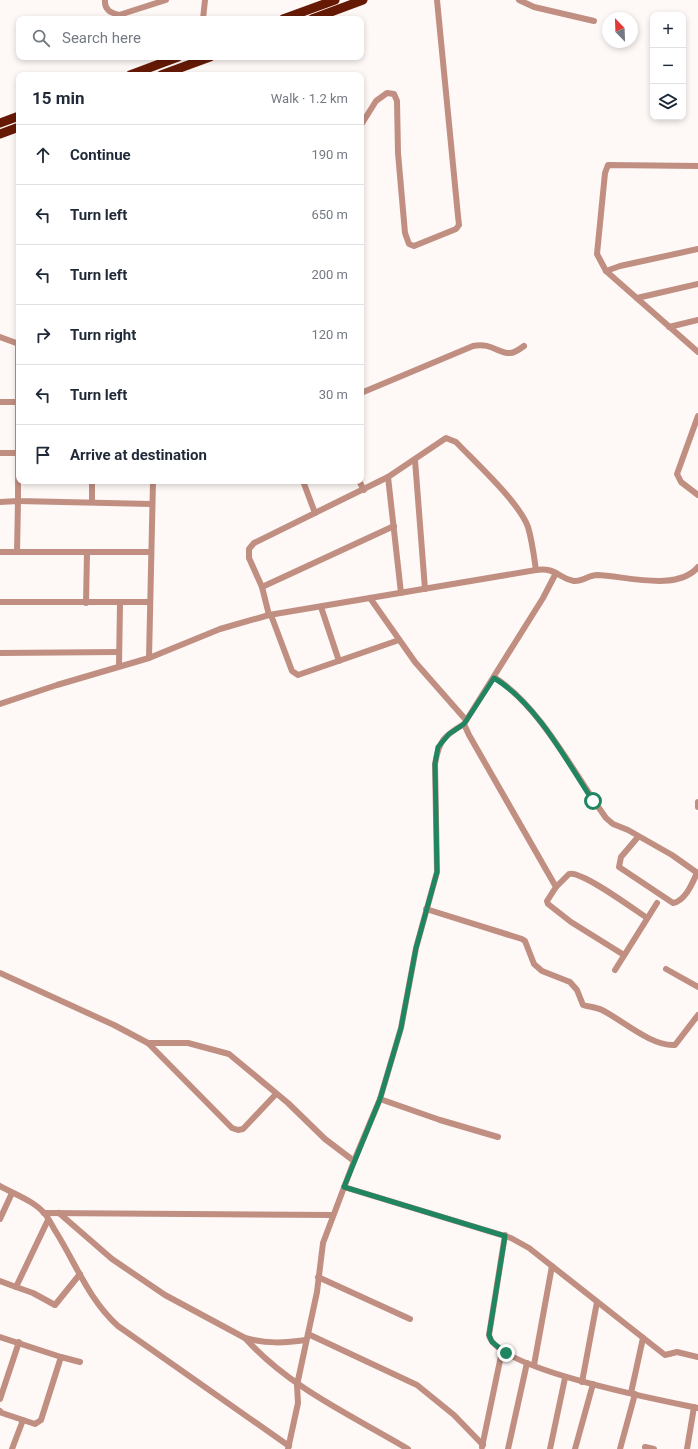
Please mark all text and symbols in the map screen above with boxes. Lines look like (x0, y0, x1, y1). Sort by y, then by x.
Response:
north arrow (602, 12, 638, 48)
map controls (650, 12, 686, 120)
button: + (650, 12, 686, 48)
search box (16, 16, 364, 60)
icon: search (30, 27, 52, 49)
text: Search here (62, 29, 141, 47)
button: − (650, 48, 686, 84)
button: layers (650, 84, 686, 120)
text: 15 min (32, 88, 85, 108)
text: Walk · 1.2 km (271, 91, 348, 106)
icon: ahead (32, 144, 54, 166)
text: Continue (70, 146, 131, 164)
text: 190 m (311, 147, 348, 162)
icon: left (32, 204, 54, 226)
text: Turn left (70, 206, 127, 224)
text: 650 m (311, 207, 348, 222)
icon: left (32, 264, 54, 286)
text: Turn left (70, 266, 127, 284)
text: 200 m (311, 267, 348, 282)
icon: right (32, 324, 54, 346)
text: Turn right (70, 326, 136, 344)
text: 120 m (311, 327, 348, 342)
icon: left (32, 384, 54, 406)
text: Turn left (70, 386, 127, 404)
text: 30 m (319, 387, 348, 402)
icon: arrive (32, 444, 54, 466)
text: Arrive at destination (70, 446, 207, 464)
route start (584, 792, 602, 810)
route end (497, 1344, 515, 1362)

